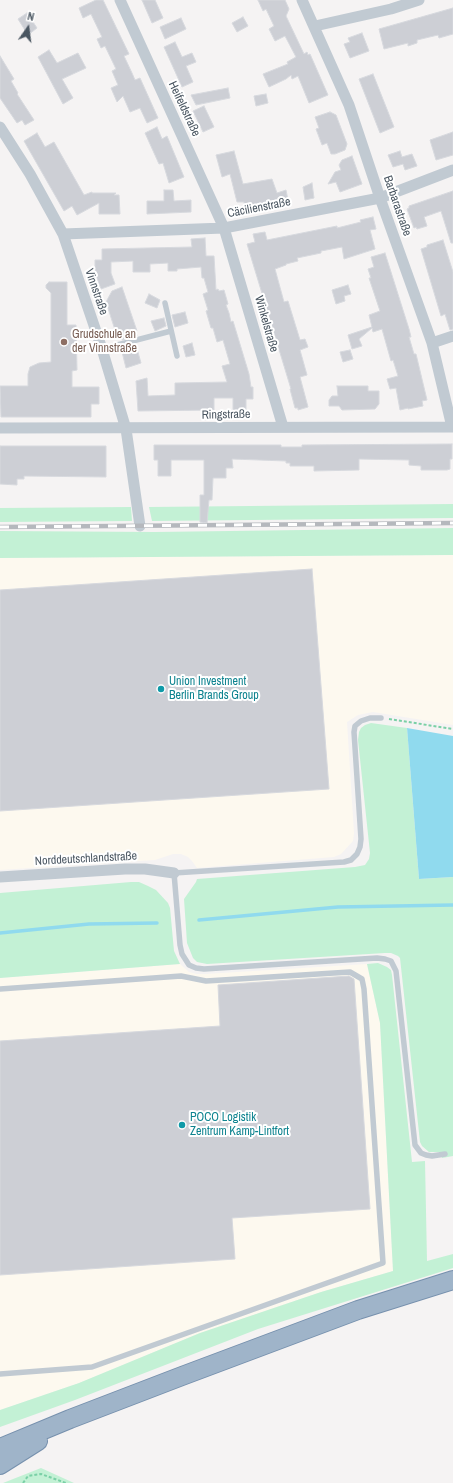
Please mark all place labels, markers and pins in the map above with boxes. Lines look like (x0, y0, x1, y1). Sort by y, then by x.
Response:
place label: Grudschule an der Vinnstraße (72, 328, 137, 356)
marker: Grudschule an der Vinnstraße (59, 337, 69, 347)
place label: Union Investment Berlin Brands Group (169, 675, 259, 703)
marker: Union Investment Berlin Brands Group (156, 684, 166, 694)
place label: POCO Logistik Zentrum Kamp-Lintfort (190, 1111, 289, 1139)
marker: POCO Logistik Zentrum Kamp-Lintfort (177, 1120, 187, 1130)

